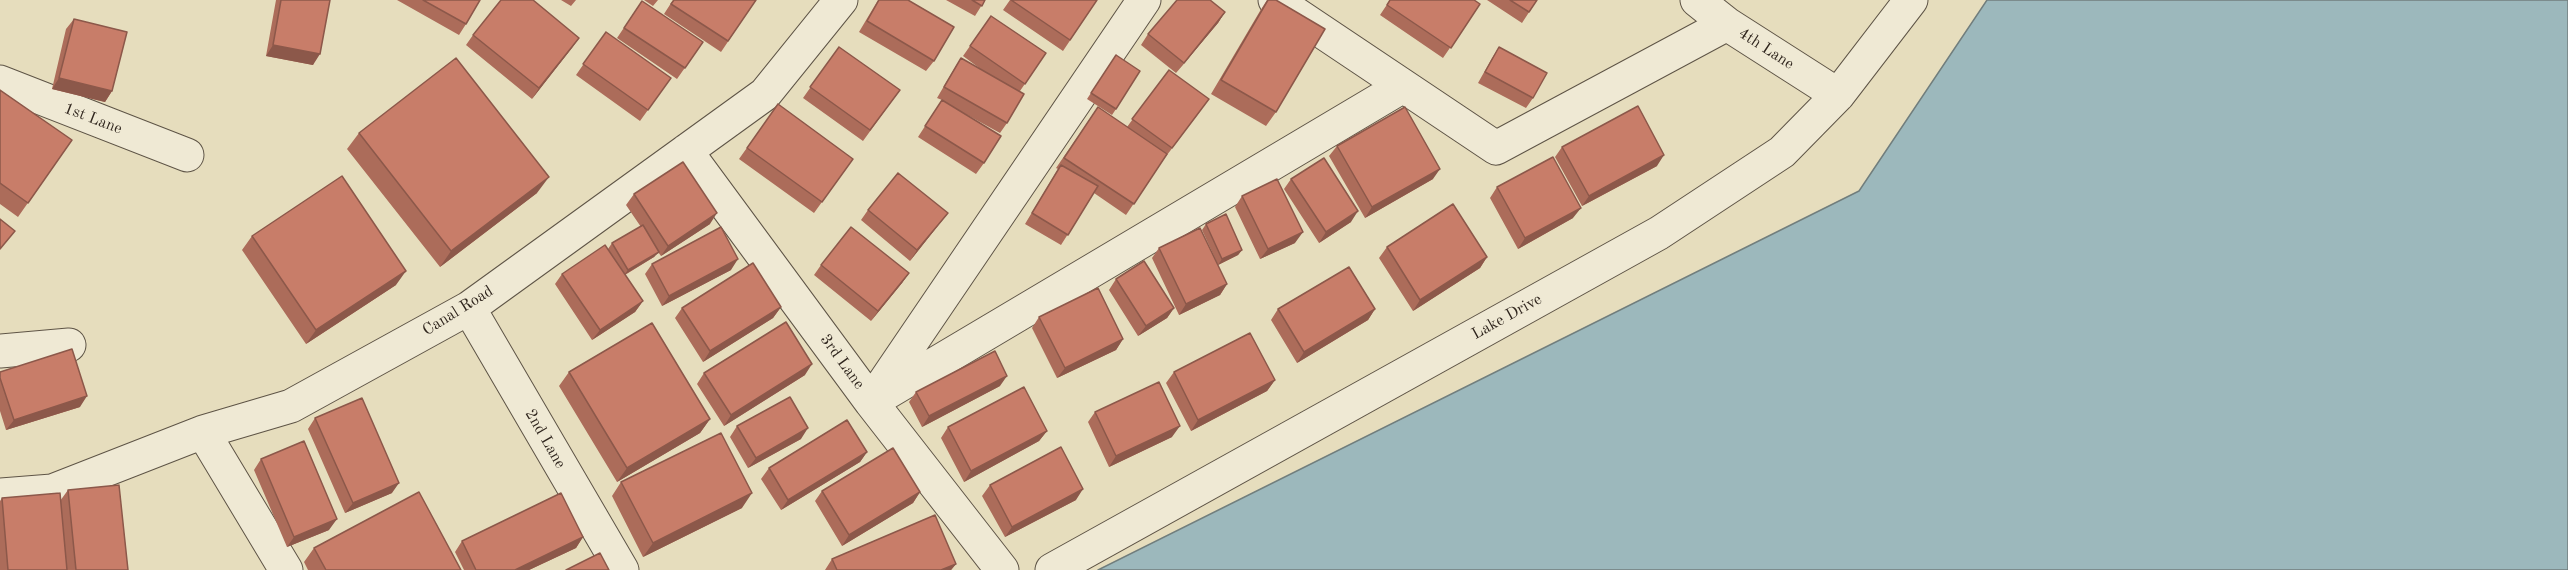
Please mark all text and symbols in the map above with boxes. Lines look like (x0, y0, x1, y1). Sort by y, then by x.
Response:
street label: 4th Lane (1734, 24, 1798, 74)
street label: 1st Lane (61, 99, 125, 139)
street label: Canal Road (419, 282, 497, 340)
street label: Lake Drive (1469, 290, 1545, 344)
street label: 3rd Lane (816, 331, 868, 393)
street label: 2nd Lane (520, 406, 570, 472)

